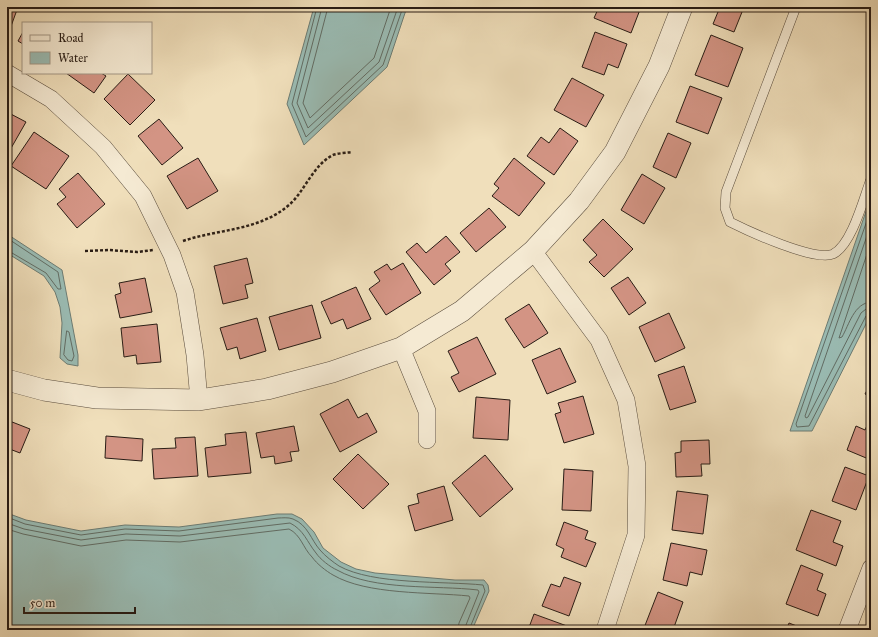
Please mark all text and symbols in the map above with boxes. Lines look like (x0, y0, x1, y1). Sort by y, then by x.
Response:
legend (22, 22, 152, 74)
text: Road (58, 31, 84, 45)
text: Water (58, 51, 88, 65)
scale bar (24, 589, 135, 615)
text: 50 m (30, 596, 55, 610)

